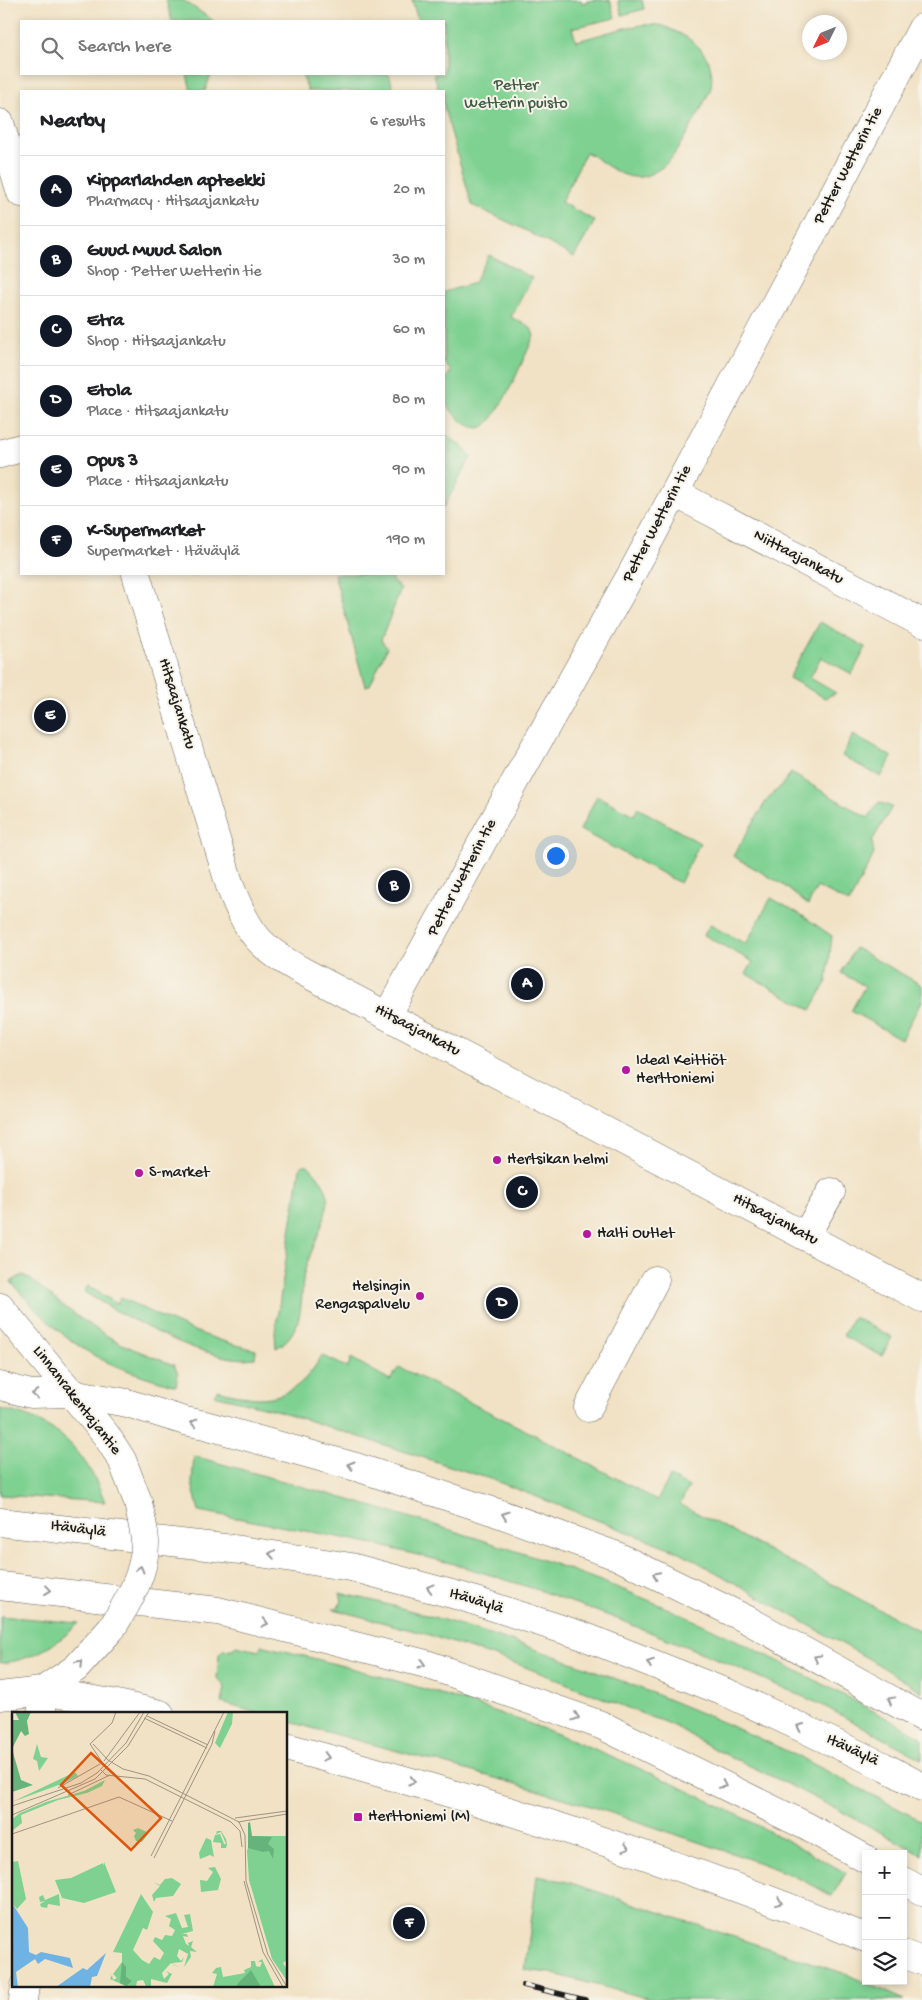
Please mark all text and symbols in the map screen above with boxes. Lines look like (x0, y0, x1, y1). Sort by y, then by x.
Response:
north arrow (802, 15, 847, 60)
search box (20, 20, 445, 75)
icon: search (38, 34, 66, 62)
text: Search here (78, 36, 172, 59)
park label: Petter Wetterin puisto (464, 77, 568, 114)
street label: Petter Wetterin tie (810, 104, 888, 229)
text: Nearby (40, 110, 105, 135)
text: 6 results (370, 113, 425, 132)
text: Kipparlahden apteekki (87, 170, 265, 193)
text: A (51, 181, 61, 200)
text: 20 m (393, 181, 425, 200)
text: Pharmacy · Hitsaajankatu (87, 193, 259, 212)
text: Guud Muud Salon (87, 240, 222, 263)
text: B (52, 251, 60, 270)
text: 30 m (392, 251, 425, 270)
text: Shop · Petter Wetterin tie (87, 263, 262, 282)
text: Etra (87, 310, 124, 333)
text: C (52, 321, 60, 340)
text: 60 m (393, 321, 425, 340)
text: Shop · Hitsaajankatu (87, 333, 226, 352)
text: Etola (87, 380, 131, 403)
text: D (51, 391, 61, 410)
text: 80 m (392, 391, 425, 410)
text: Place · Hitsaajankatu (87, 403, 229, 422)
text: Opus 3 (87, 450, 138, 473)
text: E (51, 461, 61, 480)
text: 90 m (393, 461, 425, 480)
street label: Petter Wetterin tie (619, 462, 697, 587)
text: Place · Hitsaajankatu (87, 473, 229, 492)
text: K-Supermarket (87, 520, 204, 543)
street label: Niittaajankatu (750, 526, 847, 590)
text: F (52, 531, 60, 550)
text: 190 m (386, 531, 425, 550)
text: Supermarket · Itäväylä (87, 543, 240, 562)
street label: Hitsaajankatu (153, 656, 199, 752)
pin: E (34, 697, 66, 735)
street label: Petter Wetterin tie (424, 816, 502, 941)
your location (543, 843, 569, 869)
pin: B (378, 867, 410, 905)
pin: A (511, 965, 543, 1003)
street label: Hitsaajankatu (371, 1001, 463, 1062)
place label: Ideal Keittiöt Herttoniemi (636, 1052, 727, 1089)
marker: Ideal Keittiöt Herttoniemi (620, 1064, 632, 1076)
place label: Hertsikan helmi (507, 1151, 609, 1170)
marker: Hertsikan helmi (491, 1154, 503, 1166)
place label: S-market (149, 1164, 211, 1183)
marker: S-market (133, 1167, 145, 1179)
pin: C (506, 1173, 538, 1211)
street label: Hitsaajankatu (729, 1190, 821, 1251)
place label: Halti Outlet (597, 1225, 676, 1244)
marker: Halti Outlet (581, 1228, 593, 1240)
place label: Helsingin Rengaspalvelu (315, 1278, 410, 1315)
pin: D (486, 1284, 518, 1322)
marker: Helsingin Rengaspalvelu (414, 1290, 426, 1302)
street label: Linnanrakentajantie (27, 1343, 125, 1460)
one-way arrow (30, 1388, 38, 1399)
one-way arrow (190, 1418, 198, 1428)
one-way arrow (347, 1461, 355, 1471)
one-way arrow (502, 1511, 510, 1521)
street label: Itäväylä (49, 1517, 108, 1543)
one-way arrow (267, 1550, 276, 1560)
one-way arrow (135, 1565, 145, 1574)
one-way arrow (653, 1571, 662, 1581)
one-way arrow (426, 1583, 435, 1594)
one-way arrow (44, 1585, 53, 1595)
street label: Itäväylä (447, 1585, 506, 1620)
one-way arrow (260, 1618, 268, 1628)
one-way arrow (813, 1655, 822, 1665)
one-way arrow (418, 1658, 426, 1668)
one-way arrow (647, 1659, 655, 1669)
one-way arrow (74, 1660, 83, 1669)
one-way arrow (887, 1696, 896, 1706)
one-way arrow (571, 1711, 580, 1721)
inset map (12, 1712, 288, 1988)
one-way arrow (796, 1722, 805, 1733)
street label: Itäväylä (823, 1731, 882, 1772)
one-way arrow (321, 1752, 329, 1762)
one-way arrow (408, 1776, 416, 1786)
one-way arrow (718, 1779, 727, 1789)
place label: Herttoniemi (M) (368, 1808, 471, 1827)
marker: Herttoniemi (M) (352, 1811, 364, 1823)
one-way arrow (621, 1842, 629, 1852)
map controls (862, 1850, 907, 1985)
button: + (862, 1850, 907, 1895)
button: − (862, 1895, 907, 1940)
one-way arrow (774, 1896, 783, 1907)
pin: F (393, 1904, 425, 1942)
button: layers (862, 1940, 907, 1985)

